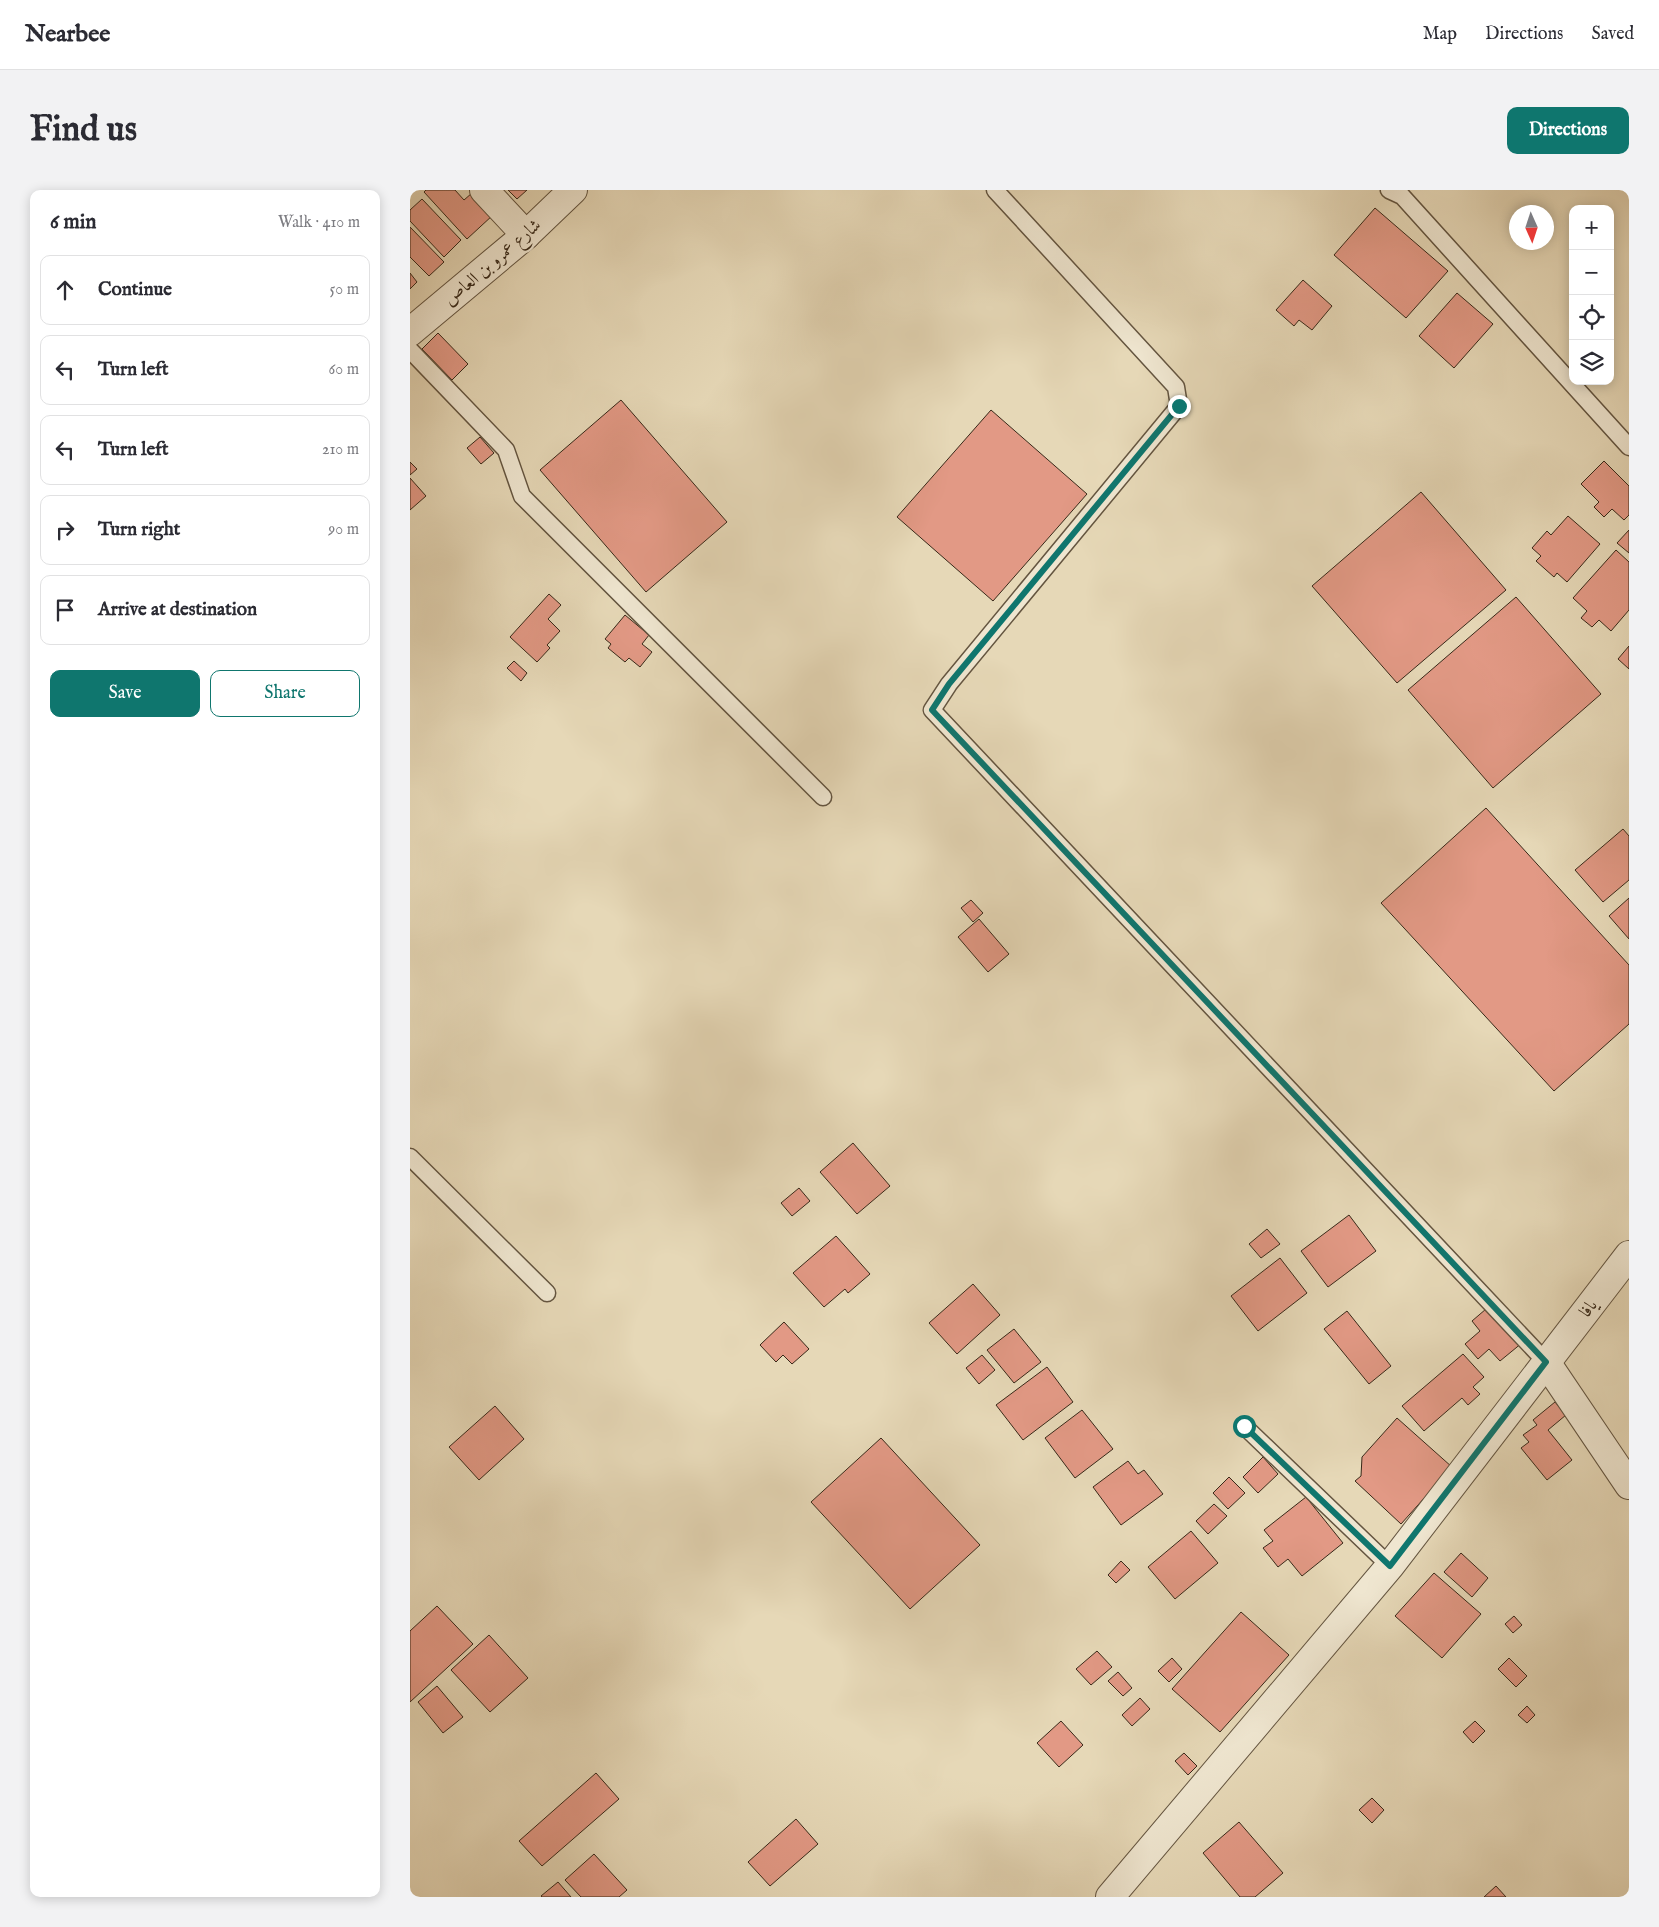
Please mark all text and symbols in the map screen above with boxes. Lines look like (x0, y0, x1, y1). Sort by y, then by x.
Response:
text: Nearbee (25, 19, 110, 50)
text: Map (1423, 23, 1457, 46)
text: Directions (1485, 23, 1563, 46)
text: Saved (1591, 23, 1634, 46)
button: Directions (1507, 107, 1629, 154)
text: Find us (30, 108, 137, 153)
north arrow (1509, 205, 1554, 250)
map controls (1569, 205, 1614, 385)
button: + (1569, 205, 1614, 250)
text: 6 min (50, 209, 96, 236)
text: Walk · 410 m (278, 213, 360, 233)
street label: شارع عمرو بن العاص (439, 214, 548, 313)
button: − (1569, 250, 1614, 295)
icon: ahead (51, 276, 79, 304)
text: Continue (98, 278, 172, 302)
text: 50 m (330, 280, 359, 300)
button: locate (1569, 295, 1614, 340)
button: layers (1569, 340, 1614, 385)
icon: left (51, 356, 79, 384)
text: Turn left (98, 358, 169, 382)
text: 60 m (329, 360, 359, 380)
route end (1168, 395, 1191, 418)
icon: left (51, 436, 79, 464)
text: Turn left (98, 438, 169, 462)
text: 210 m (322, 440, 359, 460)
icon: right (51, 516, 79, 544)
text: Turn right (98, 518, 180, 542)
text: 90 m (328, 520, 359, 540)
icon: arrive (51, 596, 79, 624)
text: Arrive at destination (98, 598, 257, 622)
button: Save (50, 670, 200, 717)
button: Share (210, 670, 360, 717)
street label: يافا (1575, 1294, 1604, 1323)
route start (1233, 1415, 1256, 1438)

